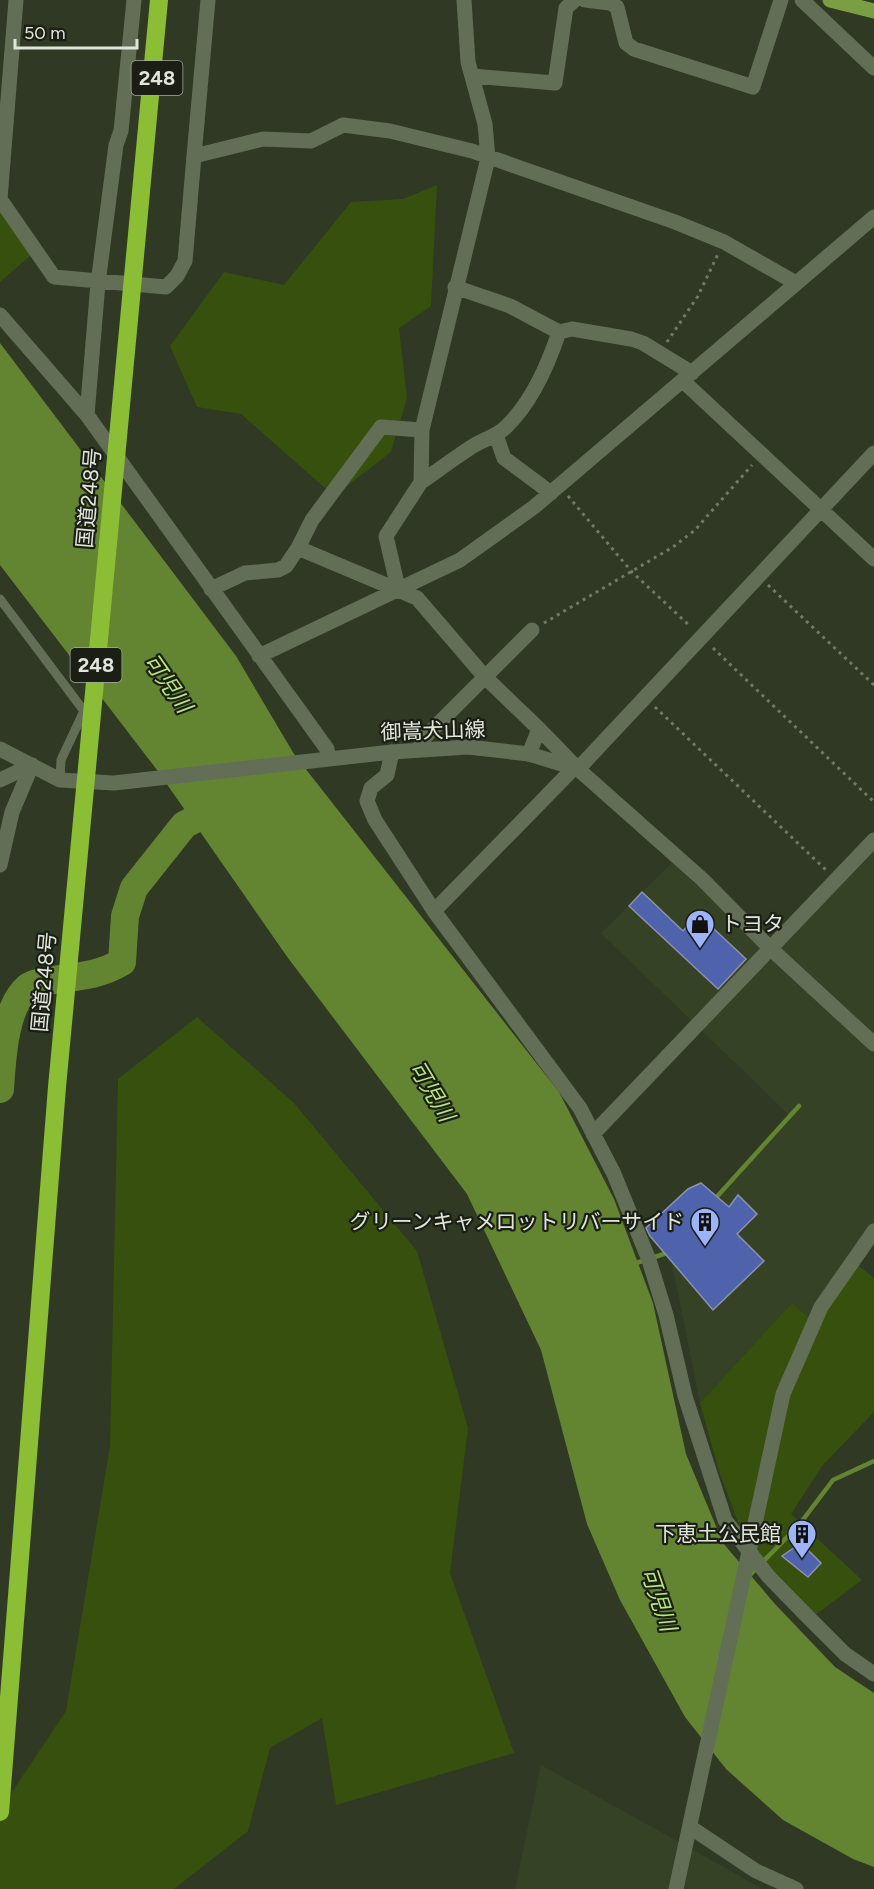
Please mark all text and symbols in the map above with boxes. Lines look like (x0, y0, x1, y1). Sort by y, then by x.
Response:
scale bar (15, 12, 136, 50)
text: 50 m (24, 22, 66, 44)
road number: 248 (132, 61, 182, 95)
street label: 国道248号 (72, 447, 105, 549)
road number: 248 (70, 648, 122, 682)
water label: 可児川 (138, 649, 199, 720)
street label: 御嵩犬山線 (380, 716, 486, 745)
shop icon: トヨタ (684, 908, 716, 950)
place label: トヨタ (721, 911, 784, 936)
street label: 国道248号 (27, 931, 60, 1033)
water label: 可児川 (403, 1056, 461, 1128)
building icon: グリーンキャメロットリバーサイド (689, 1206, 721, 1248)
place label: グリーンキャメロットリバーサイド (349, 1209, 684, 1234)
building icon: 下恵土公民館 (786, 1518, 818, 1560)
place label: 下恵土公民館 (655, 1521, 781, 1546)
water label: 可児川 (635, 1564, 683, 1637)

